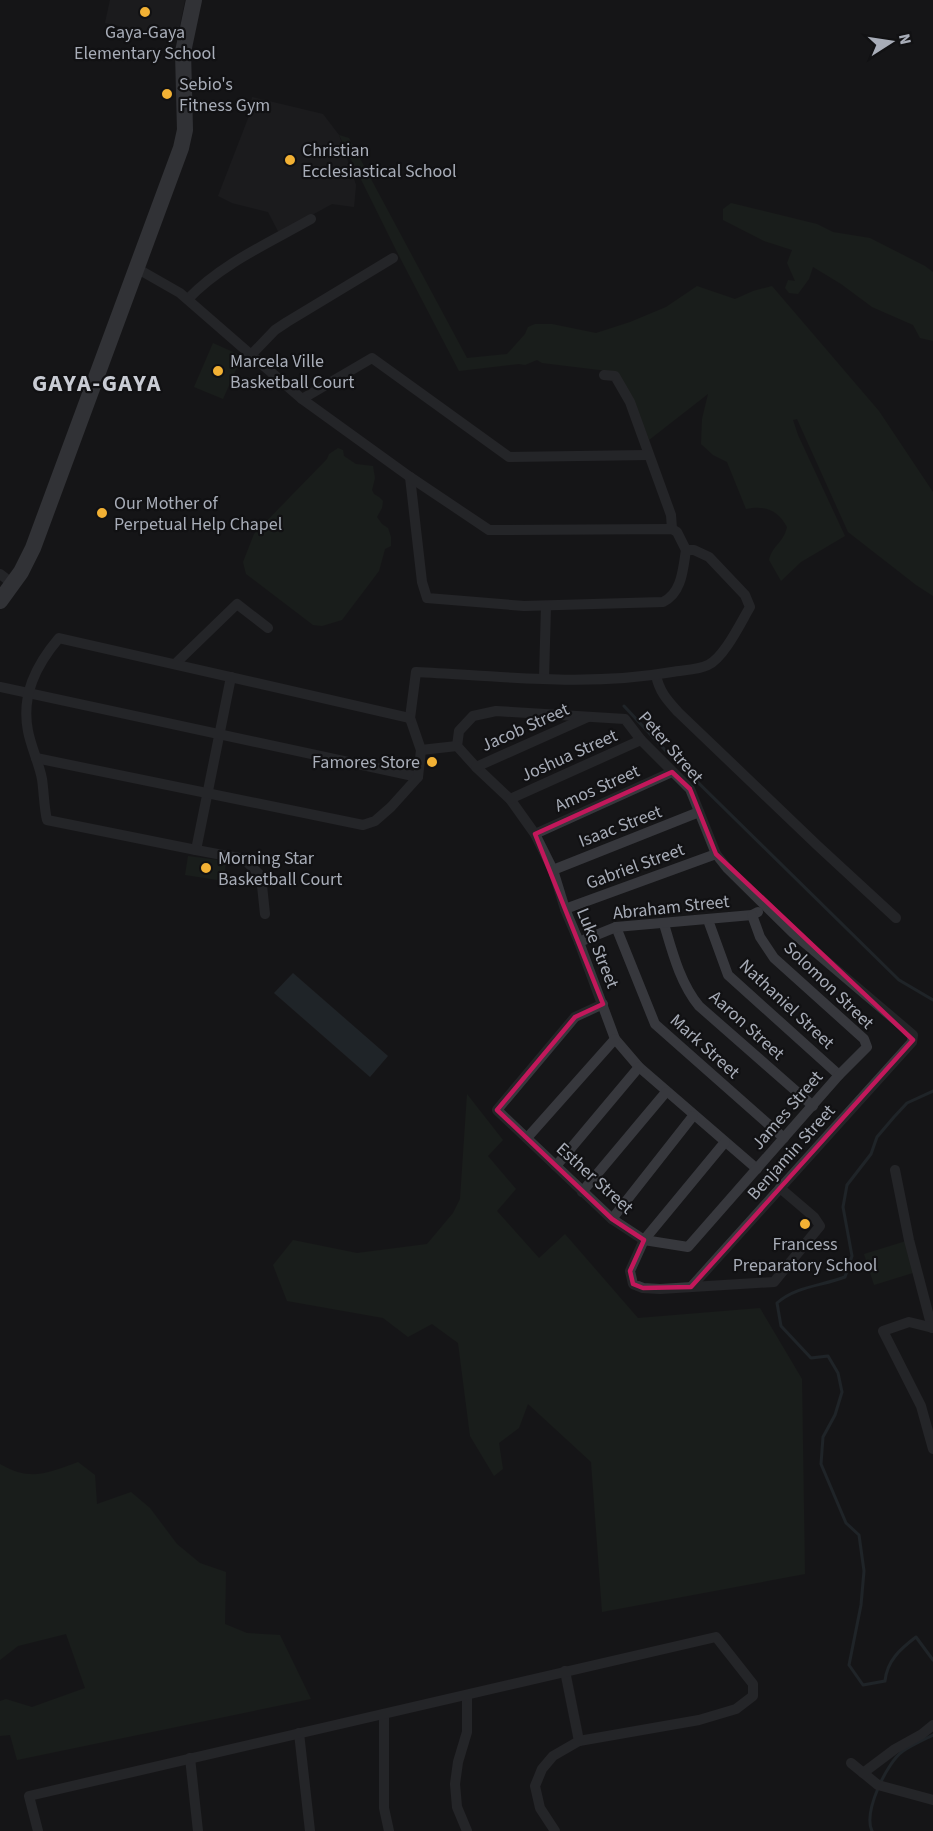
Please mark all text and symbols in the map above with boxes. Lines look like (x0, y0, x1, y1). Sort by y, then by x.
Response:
marker: Gaya-Gaya Elementary School (138, 5, 152, 19)
north arrow (861, 12, 921, 72)
place label: Gaya-Gaya Elementary School (74, 20, 216, 66)
text: N (893, 32, 917, 47)
place label: Sebio's Fitness Gym (179, 72, 270, 118)
marker: Sebio's Fitness Gym (160, 87, 174, 101)
place label: Christian Ecclesiastical School (302, 138, 457, 184)
marker: Christian Ecclesiastical School (283, 153, 297, 167)
place label: Marcela Ville Basketball Court (230, 349, 354, 395)
marker: Marcela Ville Basketball Court (211, 364, 225, 378)
district label: GAYA-GAYA (32, 366, 162, 401)
place label: Our Mother of Perpetual Help Chapel (114, 491, 282, 537)
marker: Our Mother of Perpetual Help Chapel (95, 506, 109, 520)
street label: Jacob Street (477, 697, 573, 758)
street label: Peter Street (632, 706, 709, 789)
street label: Joshua Street (517, 723, 621, 788)
place label: Famores Store (312, 750, 420, 775)
marker: Famores Store (425, 755, 439, 769)
street label: Amos Street (551, 759, 644, 818)
street label: Isaac Street (575, 799, 665, 854)
street label: Gabriel Street (582, 837, 688, 896)
place label: Morning Star Basketball Court (218, 846, 342, 892)
marker: Morning Star Basketball Court (199, 861, 213, 875)
street label: Abraham Street (612, 889, 731, 926)
street label: Luke Street (570, 904, 625, 992)
street label: Solomon Street (778, 936, 879, 1035)
street label: Nathaniel Street (734, 954, 840, 1055)
street label: Aaron Street (704, 985, 790, 1066)
street label: Mark Street (664, 1008, 745, 1084)
street label: James Street (746, 1065, 829, 1155)
street label: Benjamin Street (742, 1099, 841, 1206)
street label: Esther Street (550, 1137, 639, 1220)
marker: Francess Preparatory School (798, 1217, 812, 1231)
place label: Francess Preparatory School (733, 1232, 877, 1278)

